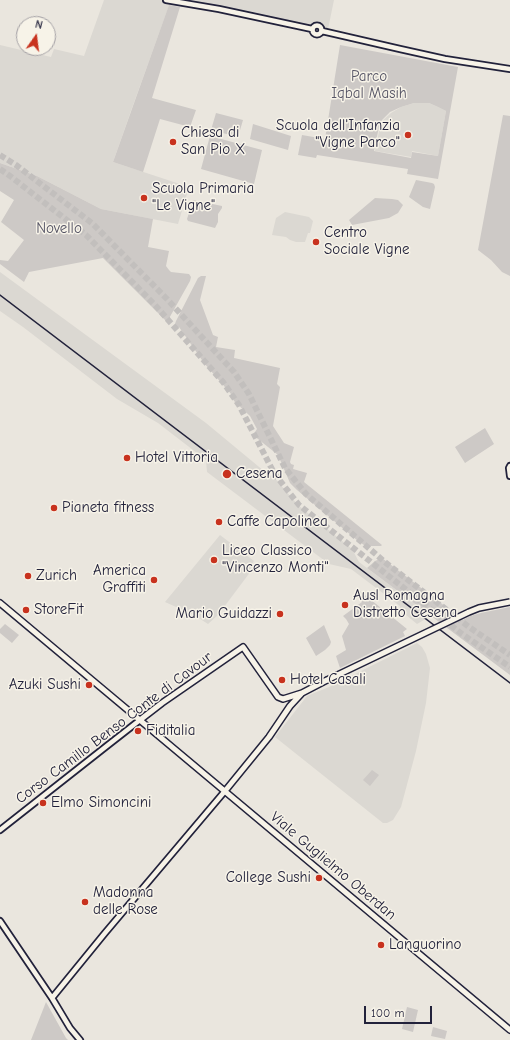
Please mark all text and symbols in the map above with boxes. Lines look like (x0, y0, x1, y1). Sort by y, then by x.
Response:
north arrow (16, 16, 56, 56)
text: N (34, 18, 44, 32)
park label: Parco Iqbal Masih (331, 68, 407, 103)
place label: Scuola dell'Infanzia "Vigne Parco" (276, 117, 400, 152)
place label: Chiesa di San Pio X (181, 124, 245, 159)
marker: Scuola dell'Infanzia "Vigne Parco" (403, 130, 413, 140)
marker: Chiesa di San Pio X (168, 137, 178, 147)
place label: Scuola Primaria "Le Vigne" (152, 180, 254, 215)
marker: Scuola Primaria "Le Vigne" (139, 193, 149, 203)
park label: Novello (36, 220, 82, 238)
place label: Centro Sociale Vigne (324, 224, 410, 259)
marker: Centro Sociale Vigne (311, 237, 321, 247)
place label: Hotel Vittoria (135, 449, 218, 467)
marker: Hotel Vittoria (122, 453, 132, 463)
place label: Cesena (236, 465, 282, 483)
marker: Cesena (221, 468, 233, 480)
place label: Pianeta fitness (62, 499, 154, 517)
marker: Pianeta fitness (49, 503, 59, 513)
place label: Caffe Capolinea (227, 513, 328, 531)
marker: Caffe Capolinea (214, 517, 224, 527)
place label: Liceo Classico "Vincenzo Monti" (222, 542, 329, 577)
marker: Liceo Classico "Vincenzo Monti" (209, 555, 219, 565)
place label: America Graffiti (93, 562, 146, 597)
place label: Zurich (36, 567, 77, 585)
marker: Zurich (23, 571, 33, 581)
marker: America Graffiti (149, 575, 159, 585)
place label: Ausl Romagna Distretto Cesena (353, 587, 457, 622)
marker: Ausl Romagna Distretto Cesena (340, 600, 350, 610)
place label: StoreFit (34, 601, 84, 619)
marker: StoreFit (21, 605, 31, 615)
place label: Mario Guidazzi (175, 605, 272, 623)
marker: Mario Guidazzi (275, 609, 285, 619)
street label: Corso Camillo Benso Conte di Cavour (12, 648, 216, 808)
place label: Hotel Casali (290, 671, 366, 689)
marker: Hotel Casali (277, 675, 287, 685)
place label: Azuki Sushi (9, 676, 81, 694)
marker: Azuki Sushi (84, 680, 94, 690)
place label: Fiditalia (146, 722, 195, 740)
marker: Fiditalia (133, 726, 143, 736)
place label: Elmo Simoncini (51, 794, 151, 812)
marker: Elmo Simoncini (38, 798, 48, 808)
street label: Viale Guglielmo Oberdan (266, 808, 400, 924)
place label: College Sushi (226, 869, 311, 887)
marker: College Sushi (314, 873, 324, 883)
place label: Madonna delle Rose (93, 884, 158, 919)
marker: Madonna delle Rose (80, 897, 90, 907)
place label: Languorino (389, 936, 461, 954)
marker: Languorino (376, 940, 386, 950)
scale bar (366, 998, 434, 1024)
text: 100 m (371, 1006, 404, 1020)

